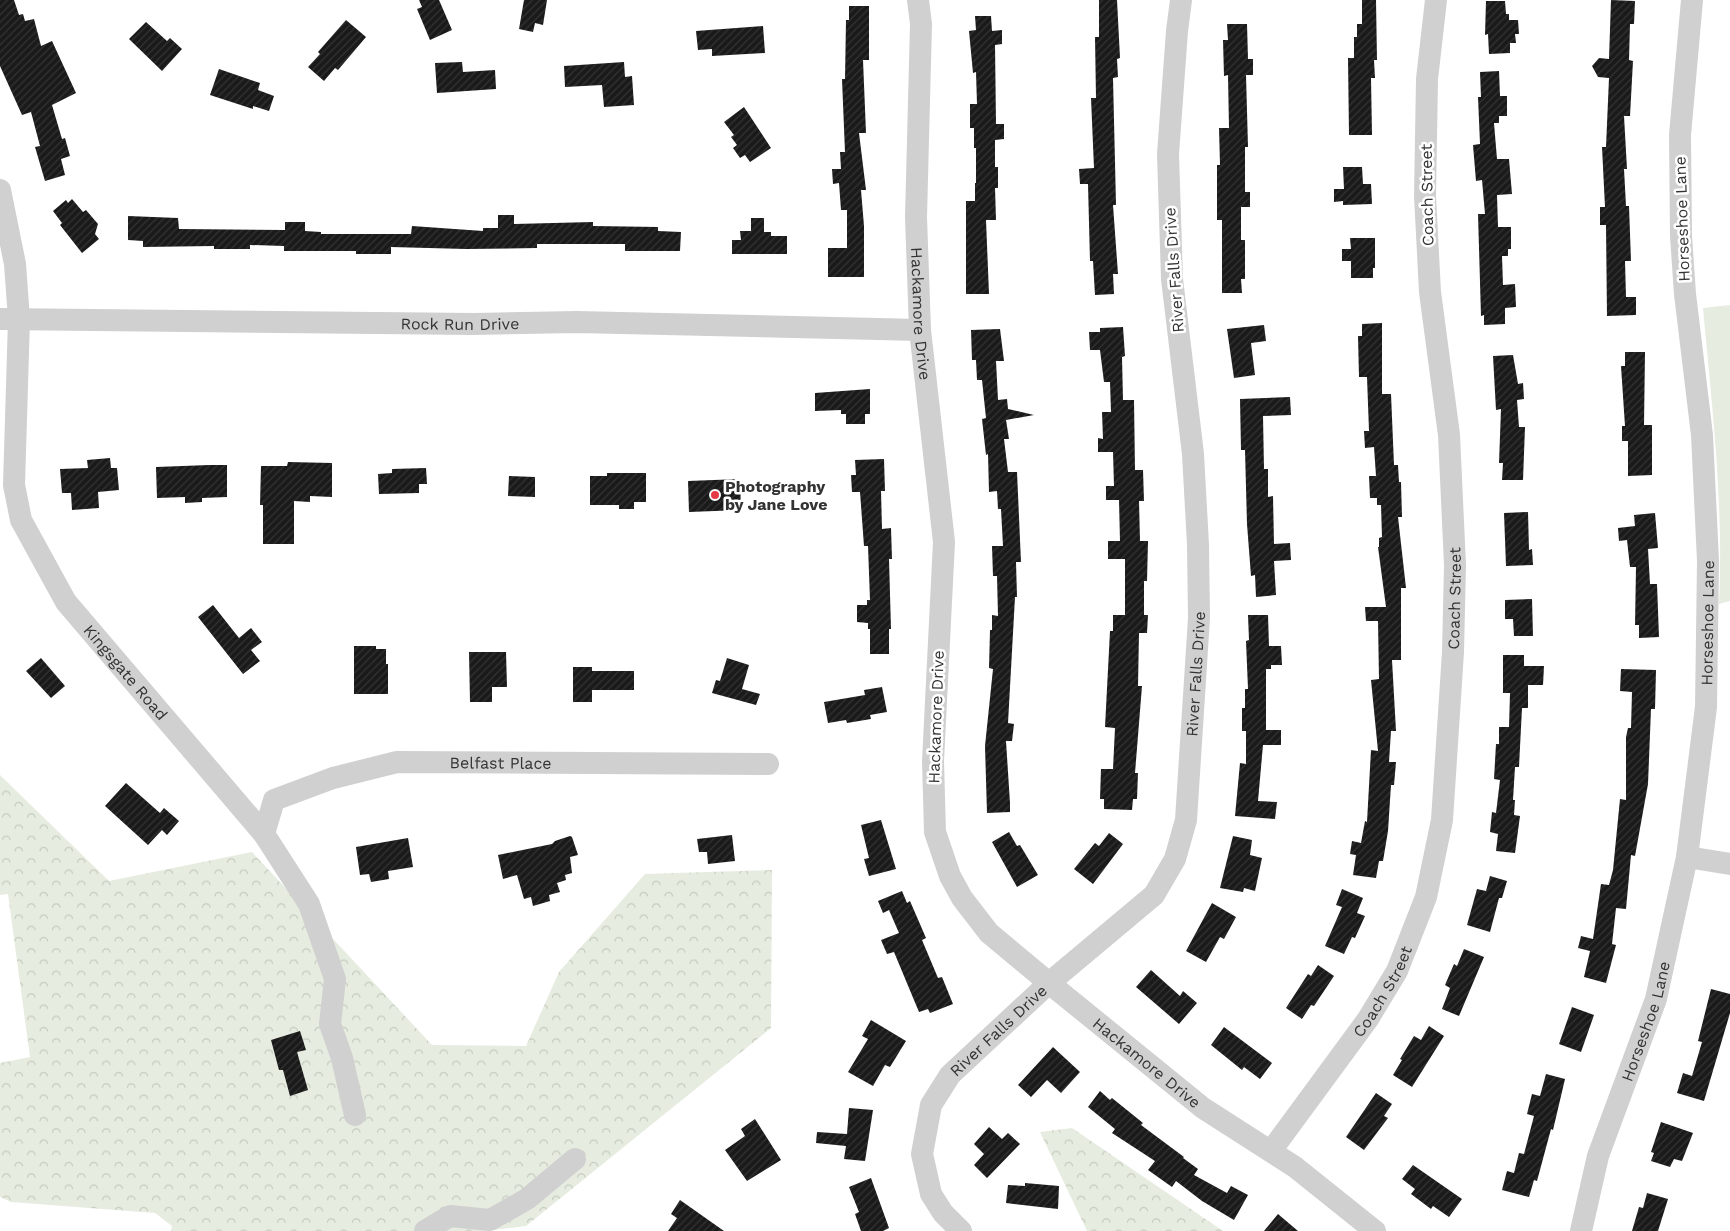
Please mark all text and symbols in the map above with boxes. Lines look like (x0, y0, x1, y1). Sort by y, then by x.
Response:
street label: Coach Street (1417, 143, 1437, 246)
street label: Horseshoe Lane (1670, 156, 1694, 282)
street label: River Falls Drive (1160, 207, 1188, 333)
street label: Hackamore Drive (908, 247, 935, 381)
street label: Rock Run Drive (401, 314, 520, 333)
place label: Photography by Jane Love (725, 477, 827, 514)
marker: Photography by Jane Love (709, 489, 721, 501)
street label: Coach Street (1444, 547, 1465, 650)
street label: Horseshoe Lane (1697, 560, 1718, 686)
street label: River Falls Drive (1182, 611, 1209, 737)
street label: Kingsgate Road (80, 620, 172, 724)
street label: Hackamore Drive (924, 650, 948, 784)
street label: Belfast Place (450, 753, 552, 772)
street label: Coach Street (1349, 943, 1416, 1041)
street label: Horseshoe Lane (1617, 959, 1673, 1084)
street label: River Falls Drive (946, 981, 1051, 1080)
street label: Hackamore Drive (1089, 1013, 1205, 1112)

